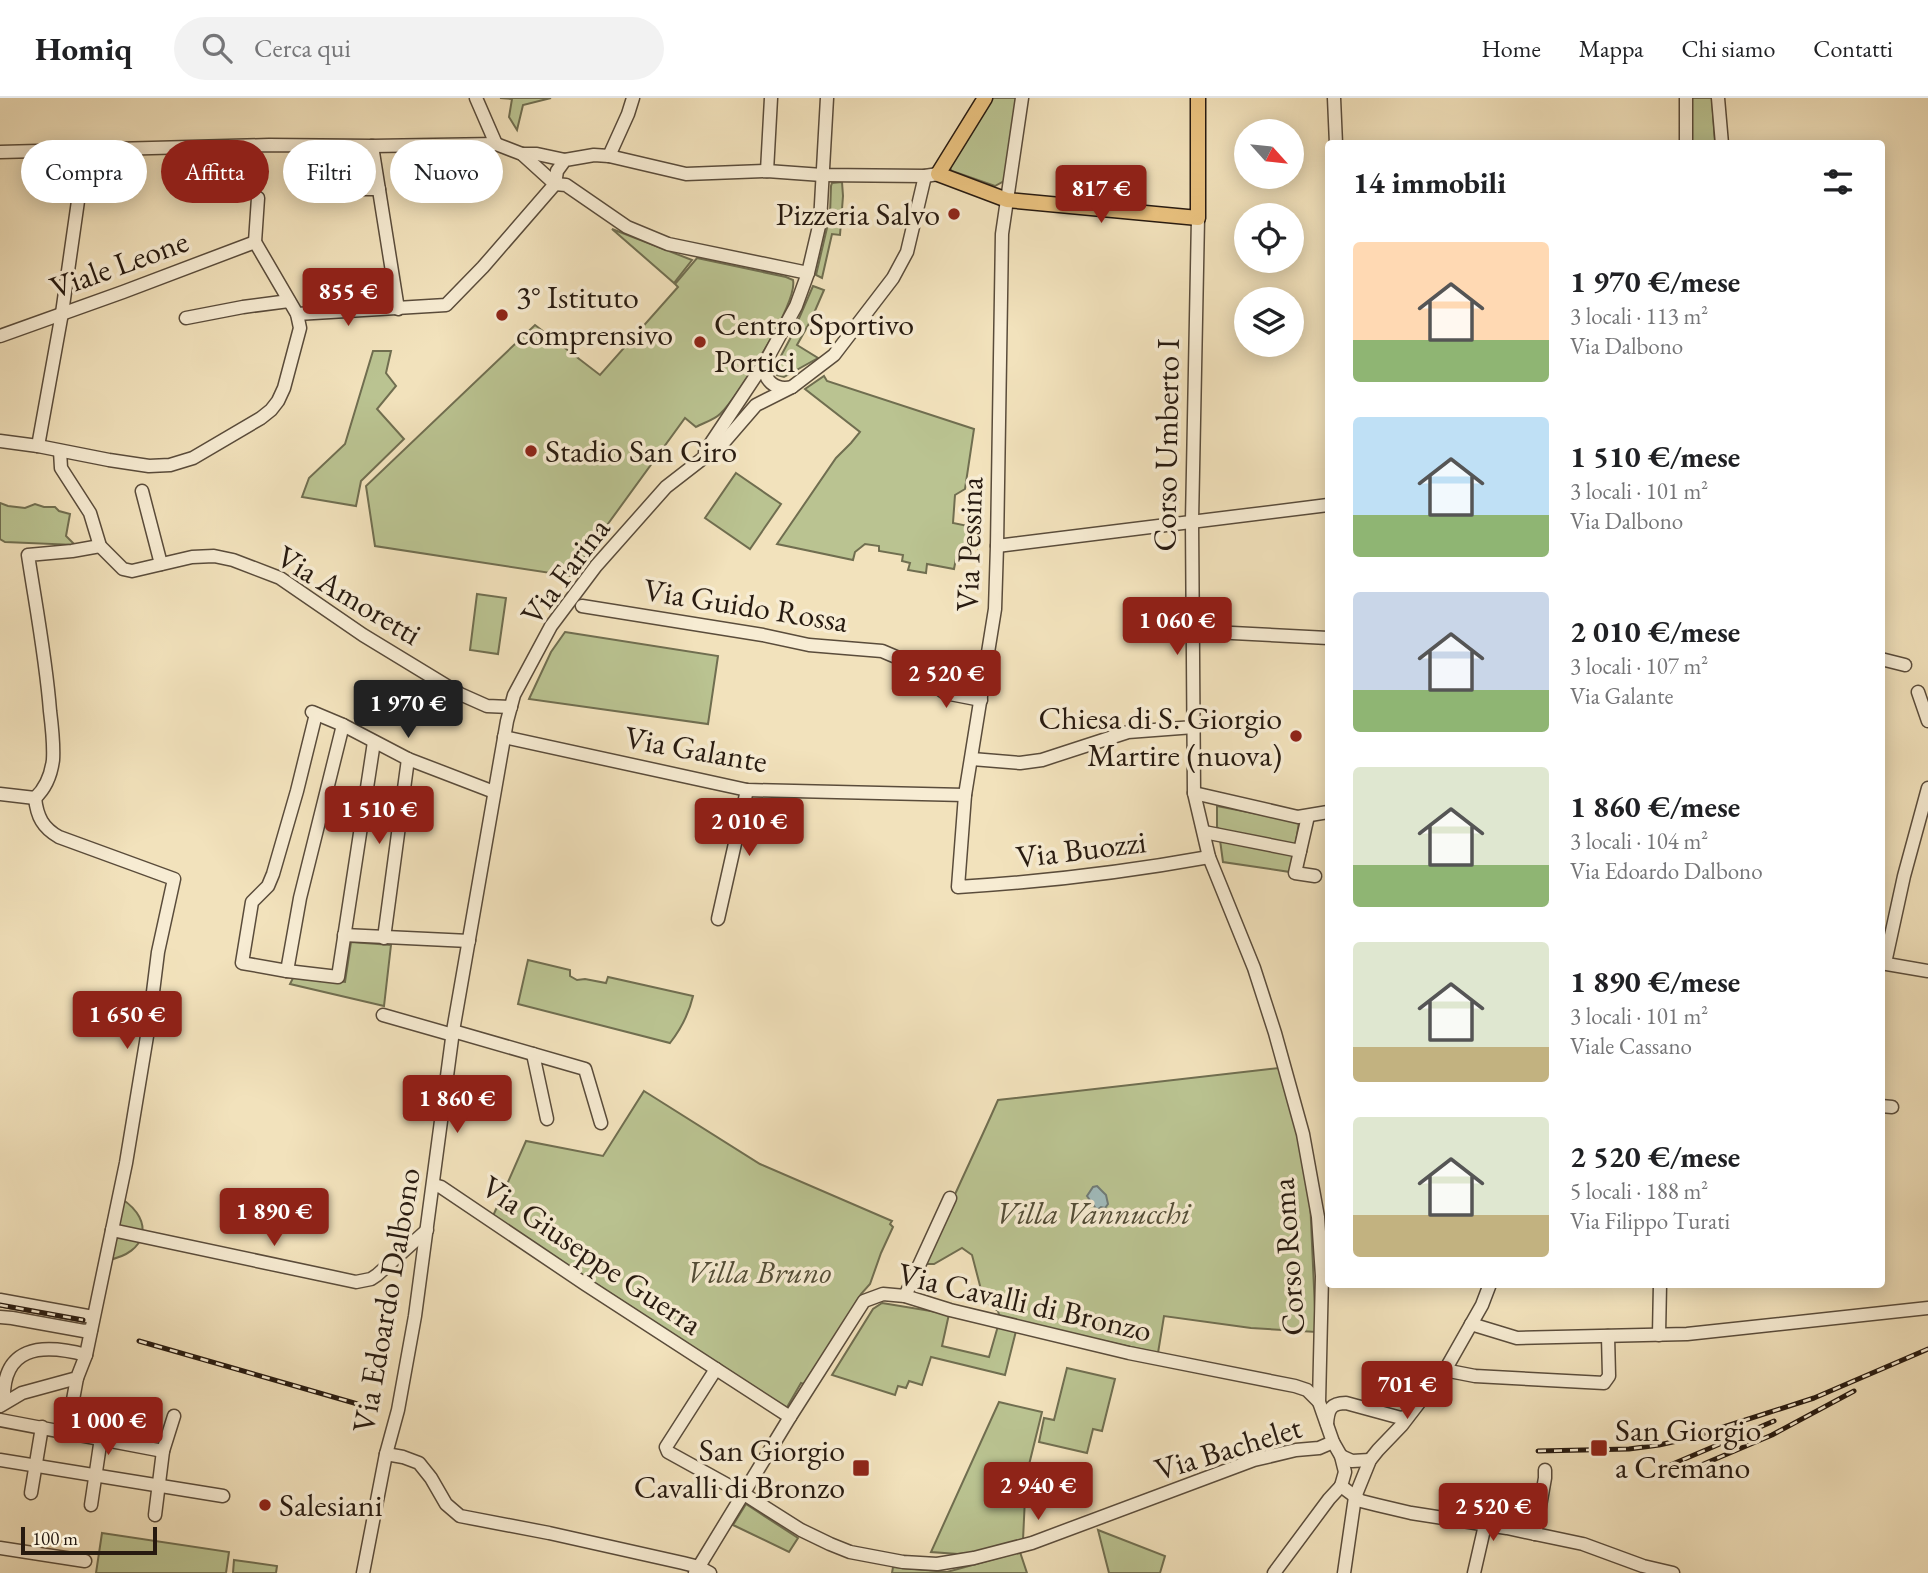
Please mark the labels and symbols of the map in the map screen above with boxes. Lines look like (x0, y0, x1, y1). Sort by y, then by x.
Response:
north arrow (1234, 119, 1304, 189)
pin: 817 € (1052, 166, 1150, 225)
place label: Pizzeria Salvo (776, 193, 940, 235)
marker: Pizzeria Salvo (946, 206, 962, 222)
street label: Viale Leone (44, 220, 194, 308)
pin: 855 € (299, 268, 397, 328)
place label: 3° Istituto comprensivo (516, 276, 673, 355)
place label: Centro Sportivo Portici (714, 303, 914, 382)
marker: 3° Istituto comprensivo (494, 307, 510, 323)
marker: Centro Sportivo Portici (692, 334, 708, 350)
street label: Corso Umberto I (1143, 338, 1189, 552)
place label: Stadio San Ciro (545, 430, 737, 472)
marker: Stadio San Ciro (523, 443, 539, 459)
street label: Via Pessina (946, 476, 992, 612)
street label: Via Farina (511, 509, 619, 633)
street label: Via Amoretti (269, 535, 429, 655)
street label: Via Guido Rossa (641, 568, 851, 642)
pin: 1 060 € (1112, 598, 1242, 657)
pin: 2 520 € (881, 650, 1011, 710)
pin: 1 970 € (343, 680, 473, 740)
place label: Chiesa di S. Giorgio Martire (nuova) (1039, 697, 1282, 776)
street label: Via Galante (622, 716, 770, 782)
marker: Chiesa di S. Giorgio Martire (nuova) (1288, 728, 1304, 744)
pin: 1 510 € (314, 786, 444, 846)
pin: 2 010 € (684, 798, 814, 858)
street label: Via Buozzi (1013, 820, 1149, 878)
pin: 1 650 € (62, 992, 192, 1051)
pin: 1 860 € (392, 1076, 522, 1135)
street label: Via Edoardo Dalbono (342, 1164, 430, 1436)
street label: Via Giuseppe Guerra (473, 1166, 711, 1345)
street label: Corso Roma (1262, 1176, 1314, 1337)
pin: 1 890 € (209, 1188, 339, 1248)
park label: Villa Vannucchi (996, 1192, 1192, 1234)
park label: Villa Bruno (687, 1251, 831, 1293)
street label: Via Cavalli di Bronzo (894, 1252, 1156, 1352)
pin: 701 € (1358, 1362, 1456, 1421)
pin: 1 000 € (43, 1398, 173, 1457)
street label: Via Bachelet (1149, 1406, 1307, 1490)
place label: San Giorgio a Cremano (1615, 1409, 1761, 1488)
place label: San Giorgio Cavalli di Bronzo (634, 1429, 845, 1508)
marker: San Giorgio a Cremano (1589, 1438, 1609, 1458)
marker: San Giorgio Cavalli di Bronzo (851, 1458, 871, 1478)
pin: 2 940 € (973, 1462, 1103, 1522)
place label: Salesiani (279, 1484, 383, 1526)
pin: 2 520 € (1428, 1484, 1558, 1543)
marker: Salesiani (257, 1497, 273, 1513)
scale bar (21, 1524, 158, 1556)

